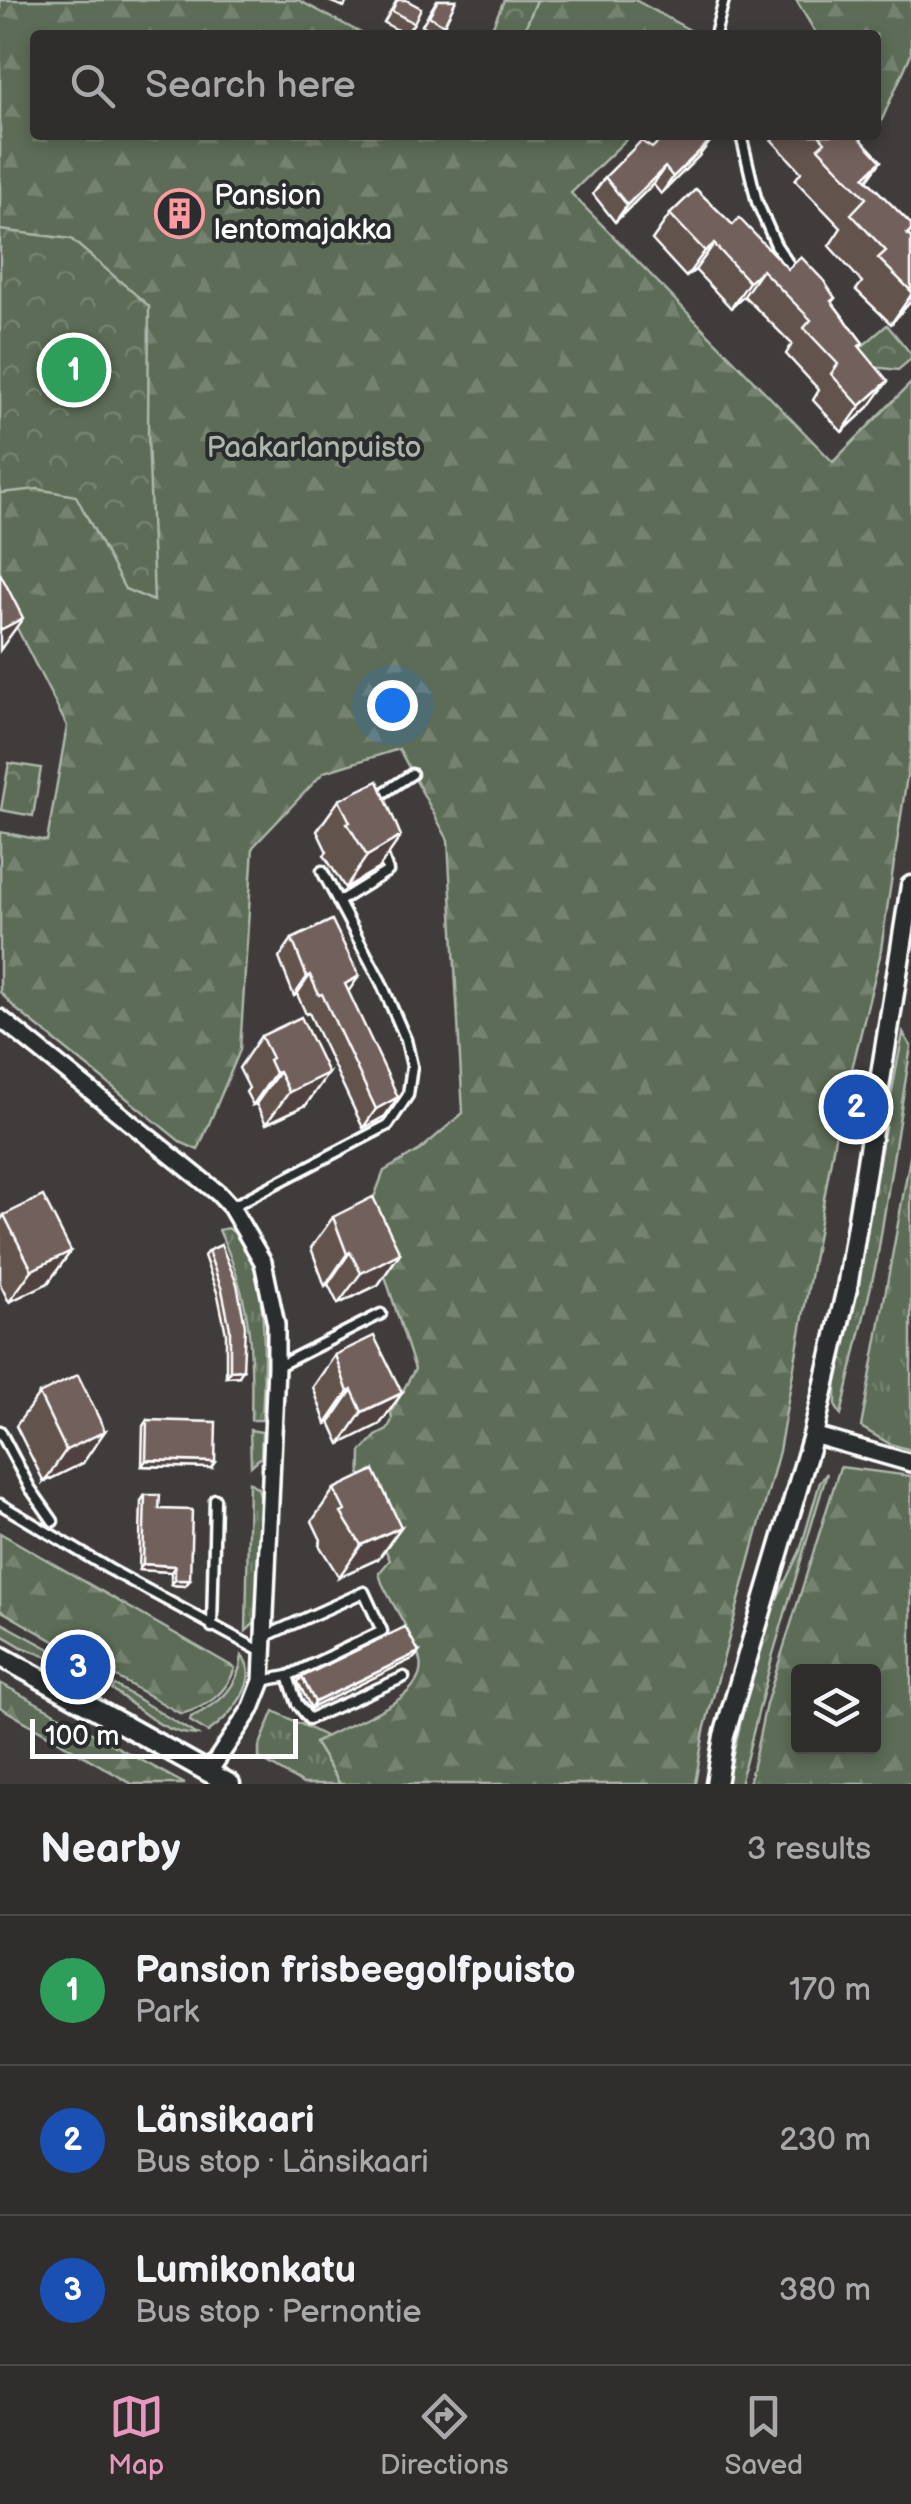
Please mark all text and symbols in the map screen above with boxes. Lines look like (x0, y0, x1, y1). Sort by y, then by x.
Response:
search box (30, 30, 881, 140)
icon: search (65, 58, 120, 113)
text: Search here (145, 63, 356, 108)
place label: Pansion lentomajakka (214, 178, 392, 248)
building icon: Pansion lentomajakka (153, 187, 205, 239)
pin: 1 (42, 332, 106, 408)
park label: Paakarlanpuisto (206, 430, 422, 466)
your location (367, 680, 418, 731)
pin: 2 (824, 1070, 888, 1144)
pin: 3 (46, 1630, 110, 1704)
map controls (791, 1664, 881, 1754)
button: layers (791, 1664, 881, 1754)
scale bar (30, 1714, 298, 1758)
text: 100 m (45, 1720, 119, 1753)
text: Nearby (40, 1824, 180, 1875)
text: 3 results (747, 1830, 871, 1869)
text: Pansion frisbeegolfpuisto (135, 1948, 576, 1993)
text: 1 (66, 1971, 79, 2010)
text: 170 m (789, 1971, 871, 2010)
text: Park (135, 1993, 199, 2032)
text: Länsikaari (135, 2098, 315, 2143)
text: 2 (63, 2121, 82, 2160)
text: 230 m (779, 2121, 871, 2160)
text: Bus stop · Länsikaari (135, 2143, 429, 2182)
text: Lumikonkatu (135, 2248, 356, 2293)
text: 3 (63, 2271, 82, 2310)
text: 380 m (779, 2271, 871, 2310)
text: Bus stop · Pernontie (135, 2293, 421, 2332)
tab: Map (108, 2389, 164, 2482)
tab: Directions (380, 2389, 509, 2482)
tab: Saved (725, 2389, 803, 2482)

